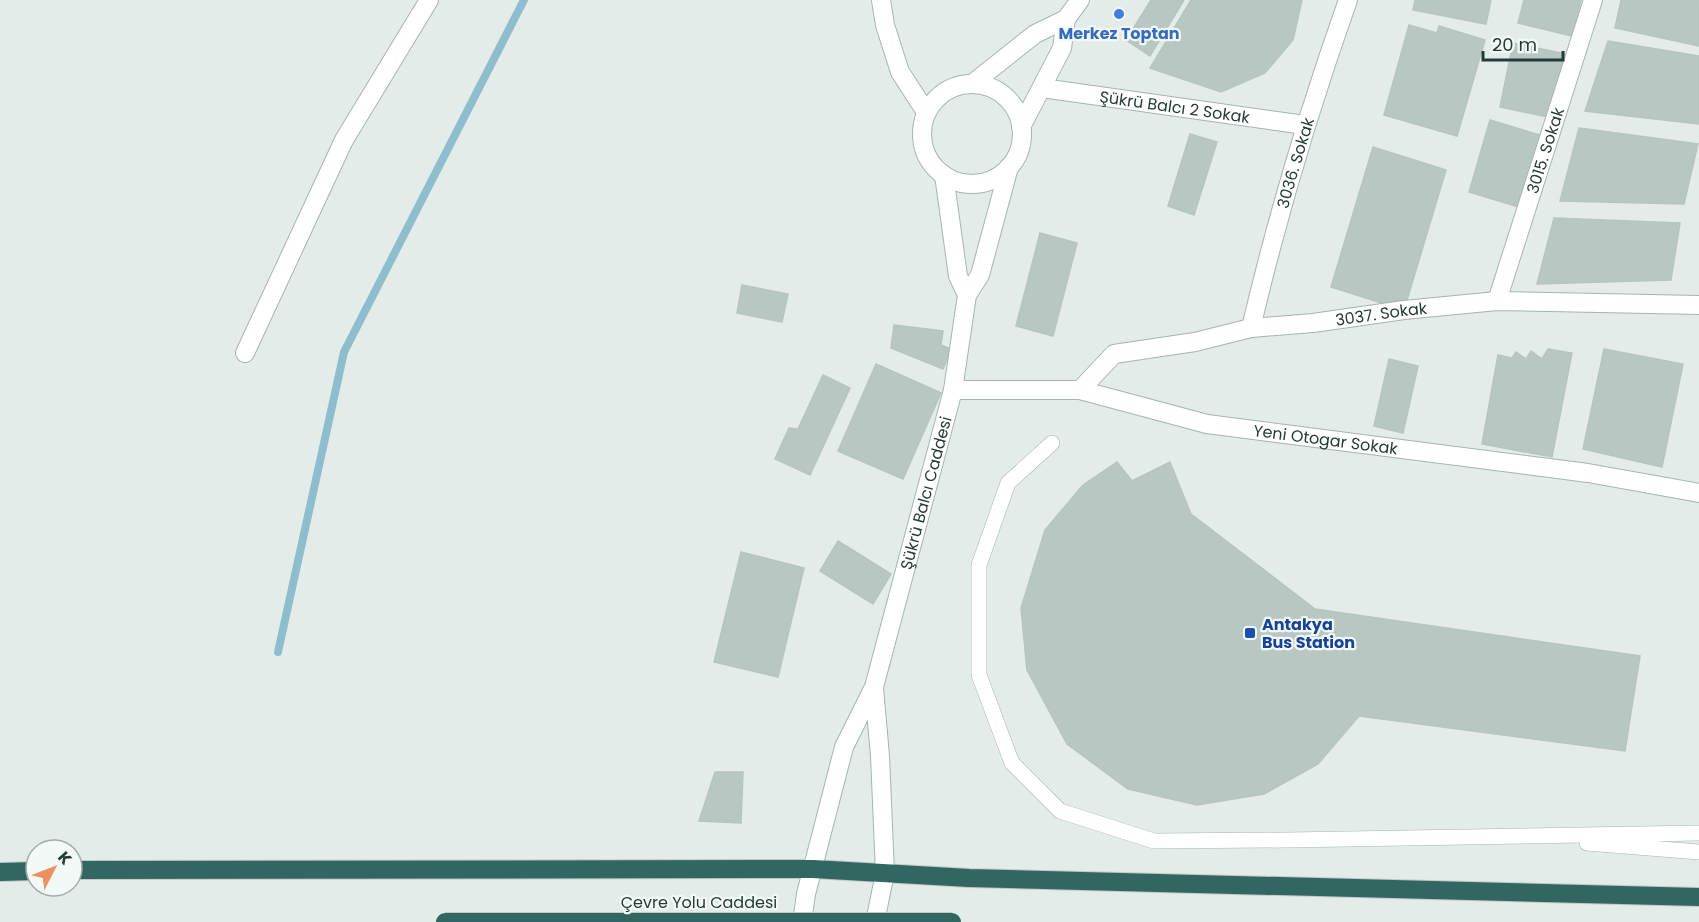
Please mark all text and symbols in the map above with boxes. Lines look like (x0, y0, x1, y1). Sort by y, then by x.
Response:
marker: Merkez Toptan (1112, 7, 1126, 21)
place label: Merkez Toptan (1058, 22, 1180, 45)
scale bar (1483, 24, 1562, 62)
text: 20 m (1492, 32, 1537, 57)
street label: Şükrü Balcı 2 Sokak (1098, 85, 1252, 129)
street label: 3015. Sokak (1521, 104, 1570, 197)
street label: 3036. Sokak (1271, 114, 1320, 211)
street label: 3037. Sokak (1334, 297, 1429, 332)
street label: Şükrü Balcı Caddesi (895, 414, 958, 572)
street label: Yeni Otogar Sokak (1252, 419, 1400, 461)
place label: Antakya Bus Station (1262, 613, 1355, 654)
marker: Antakya Bus Station (1243, 626, 1257, 640)
north arrow (24, 838, 84, 898)
text: K (52, 846, 77, 870)
street label: Çevre Yolu Caddesi (621, 891, 777, 914)

